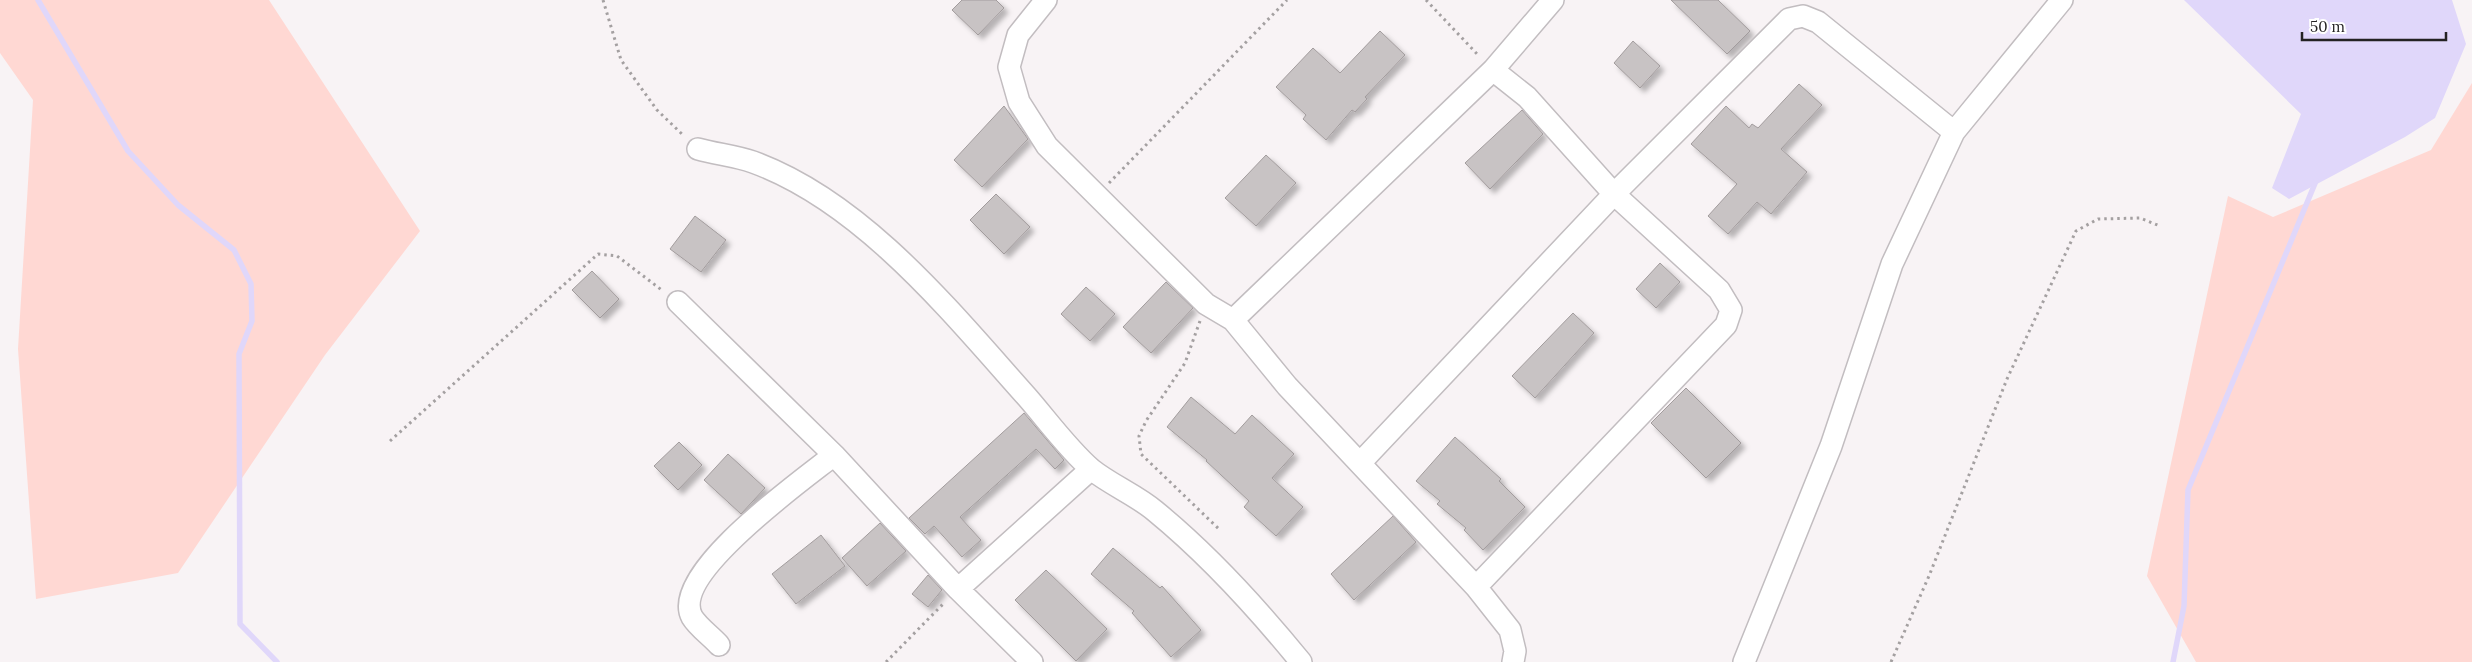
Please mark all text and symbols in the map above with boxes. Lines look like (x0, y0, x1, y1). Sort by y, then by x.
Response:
scale bar (2302, 10, 2446, 42)
text: 50 m (2310, 17, 2345, 36)

